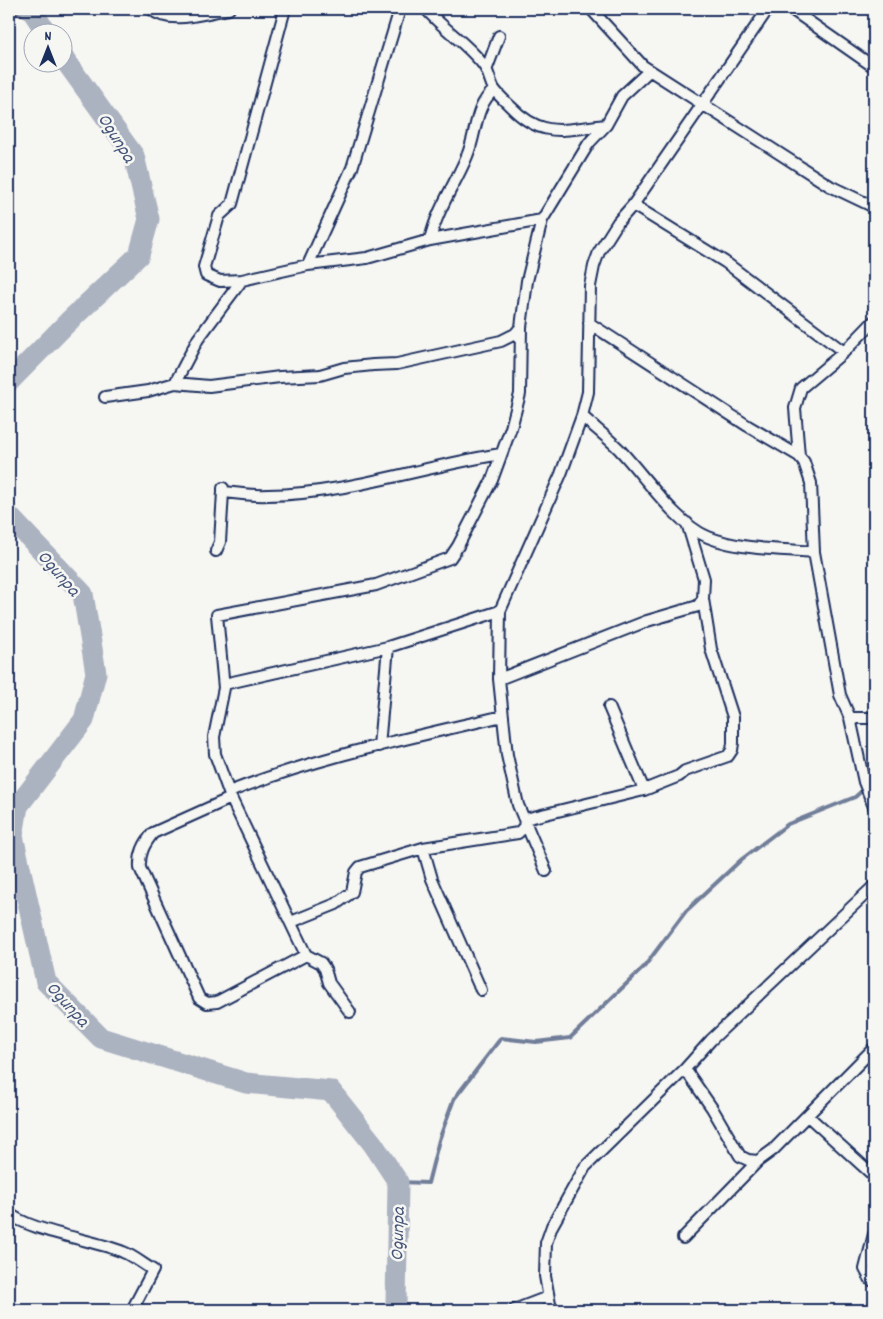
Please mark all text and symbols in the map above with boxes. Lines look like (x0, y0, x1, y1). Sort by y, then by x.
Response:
north arrow (22, 22, 72, 72)
text: N (45, 27, 52, 47)
water label: Ogunpa (89, 109, 141, 170)
water label: Ogunpa (29, 545, 86, 604)
water label: Ogunpa (38, 976, 95, 1035)
water label: Ogunpa (385, 1206, 414, 1262)

